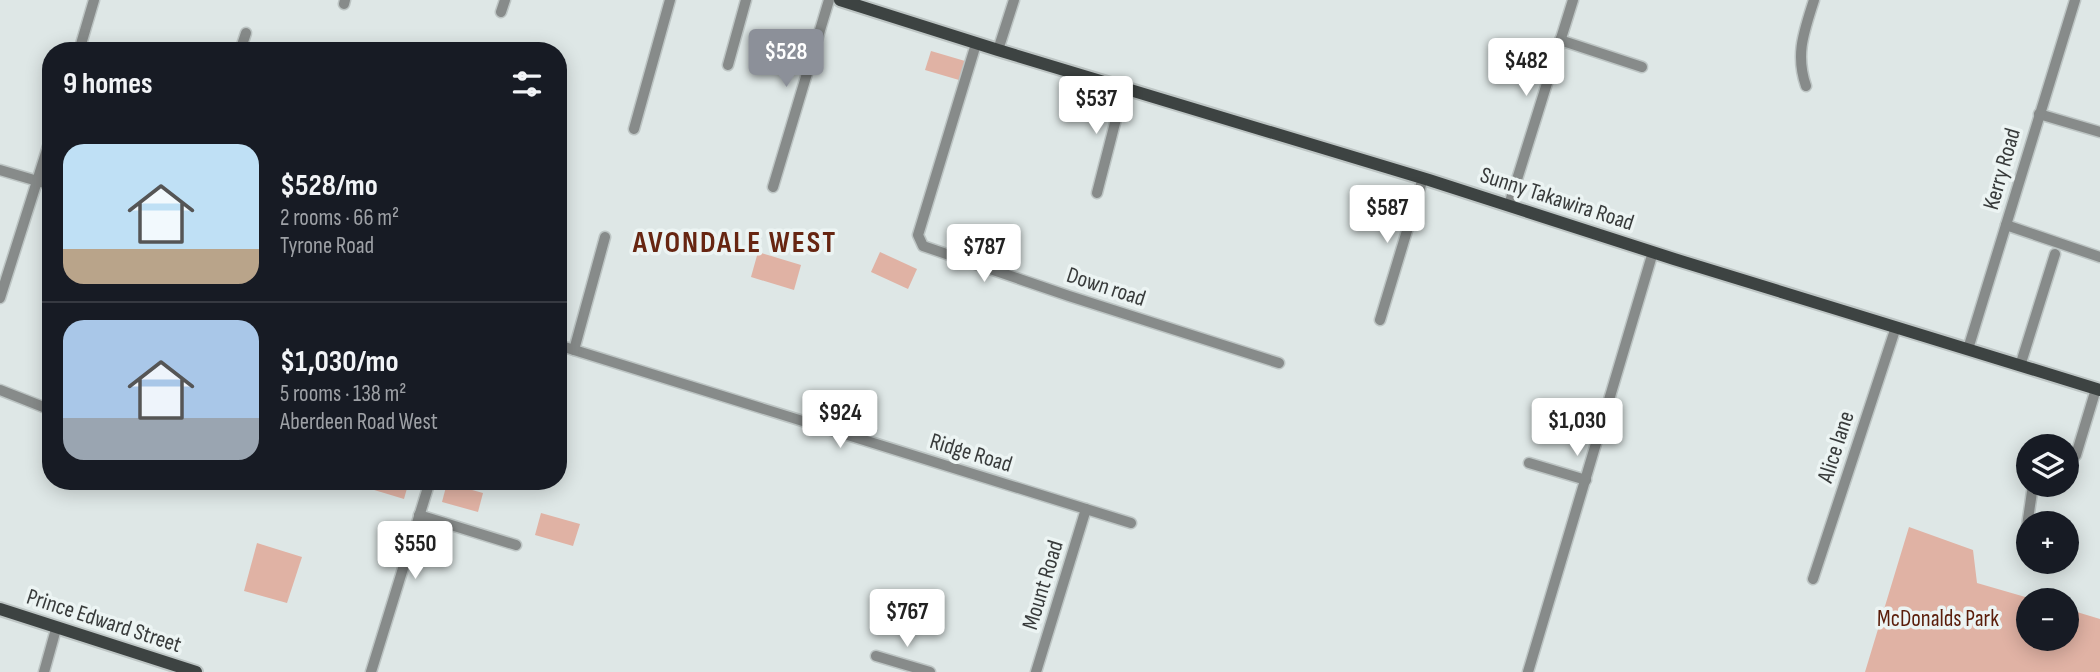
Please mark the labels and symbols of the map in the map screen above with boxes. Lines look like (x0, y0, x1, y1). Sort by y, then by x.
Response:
pin: $528 (745, 29, 827, 89)
pin: $482 (1485, 38, 1567, 98)
pin: $537 (1055, 76, 1137, 136)
street label: Kerry Road (1977, 125, 2027, 213)
street label: Sunny Takawira Road (1477, 161, 1637, 237)
pin: $587 (1346, 186, 1428, 245)
pin: $787 (943, 224, 1025, 284)
district label: AVONDALE WEST (632, 225, 837, 261)
street label: Down road (1063, 261, 1149, 313)
pin: $924 (799, 391, 881, 450)
pin: $1,030 (1520, 398, 1634, 458)
street label: Alice lane (1811, 408, 1861, 487)
street label: Ridge Road (926, 427, 1016, 479)
pin: $550 (374, 522, 456, 581)
street label: Mount Road (1016, 537, 1070, 633)
street label: Prince Edward Street (23, 583, 185, 659)
pin: $767 (866, 590, 948, 649)
park label: McDonalds Park (1877, 605, 1999, 633)

